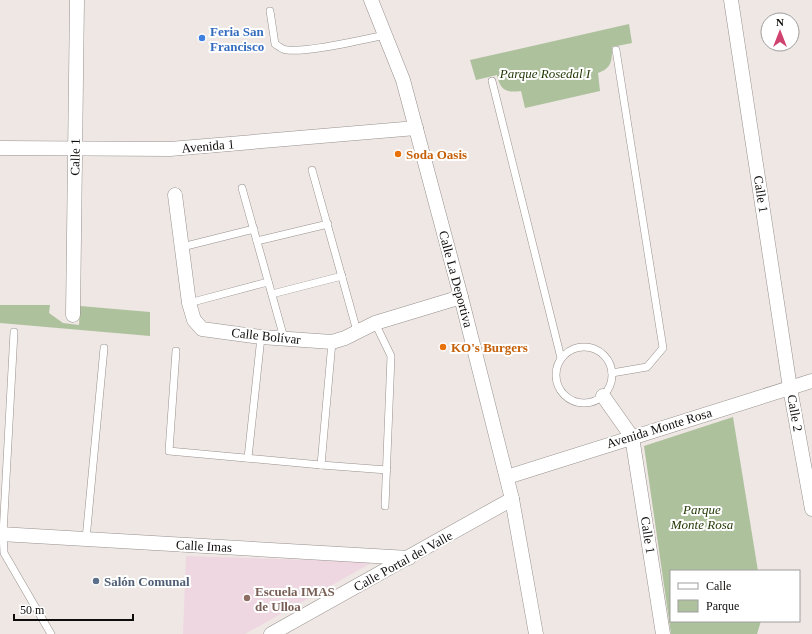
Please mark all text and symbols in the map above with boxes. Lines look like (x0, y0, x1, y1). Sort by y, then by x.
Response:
north arrow (760, 12, 800, 52)
text: N (776, 16, 784, 28)
place label: Feria San Francisco (210, 24, 265, 54)
marker: Feria San Francisco (197, 33, 207, 43)
park label: Parque Rosedal I (499, 66, 591, 81)
street label: Avenida 1 (181, 136, 235, 156)
street label: Calle 1 (67, 138, 83, 176)
place label: Soda Oasis (406, 147, 467, 162)
marker: Soda Oasis (393, 149, 403, 159)
street label: Calle 1 (751, 174, 771, 214)
street label: Calle La Deportiva (436, 229, 476, 329)
street label: Calle Bolívar (231, 325, 302, 347)
place label: KO's Burgers (451, 340, 528, 355)
marker: KO's Burgers (438, 342, 448, 352)
street label: Calle 2 (784, 393, 806, 433)
street label: Avenida Monte Rosa (604, 405, 714, 451)
park label: Parque Monte Rosa (670, 502, 734, 532)
street label: Calle 1 (638, 515, 658, 555)
street label: Calle Portal del Valle (351, 528, 455, 594)
street label: Calle Imas (176, 537, 232, 555)
legend (670, 570, 800, 622)
place label: Salón Comunal (104, 574, 190, 589)
marker: Salón Comunal (91, 576, 101, 586)
text: Calle (706, 579, 731, 593)
place label: Escuela IMAS de Ulloa (255, 584, 335, 614)
marker: Escuela IMAS de Ulloa (242, 593, 252, 603)
scale bar (14, 596, 133, 622)
text: Parque (706, 599, 739, 613)
text: 50 m (20, 603, 45, 617)

